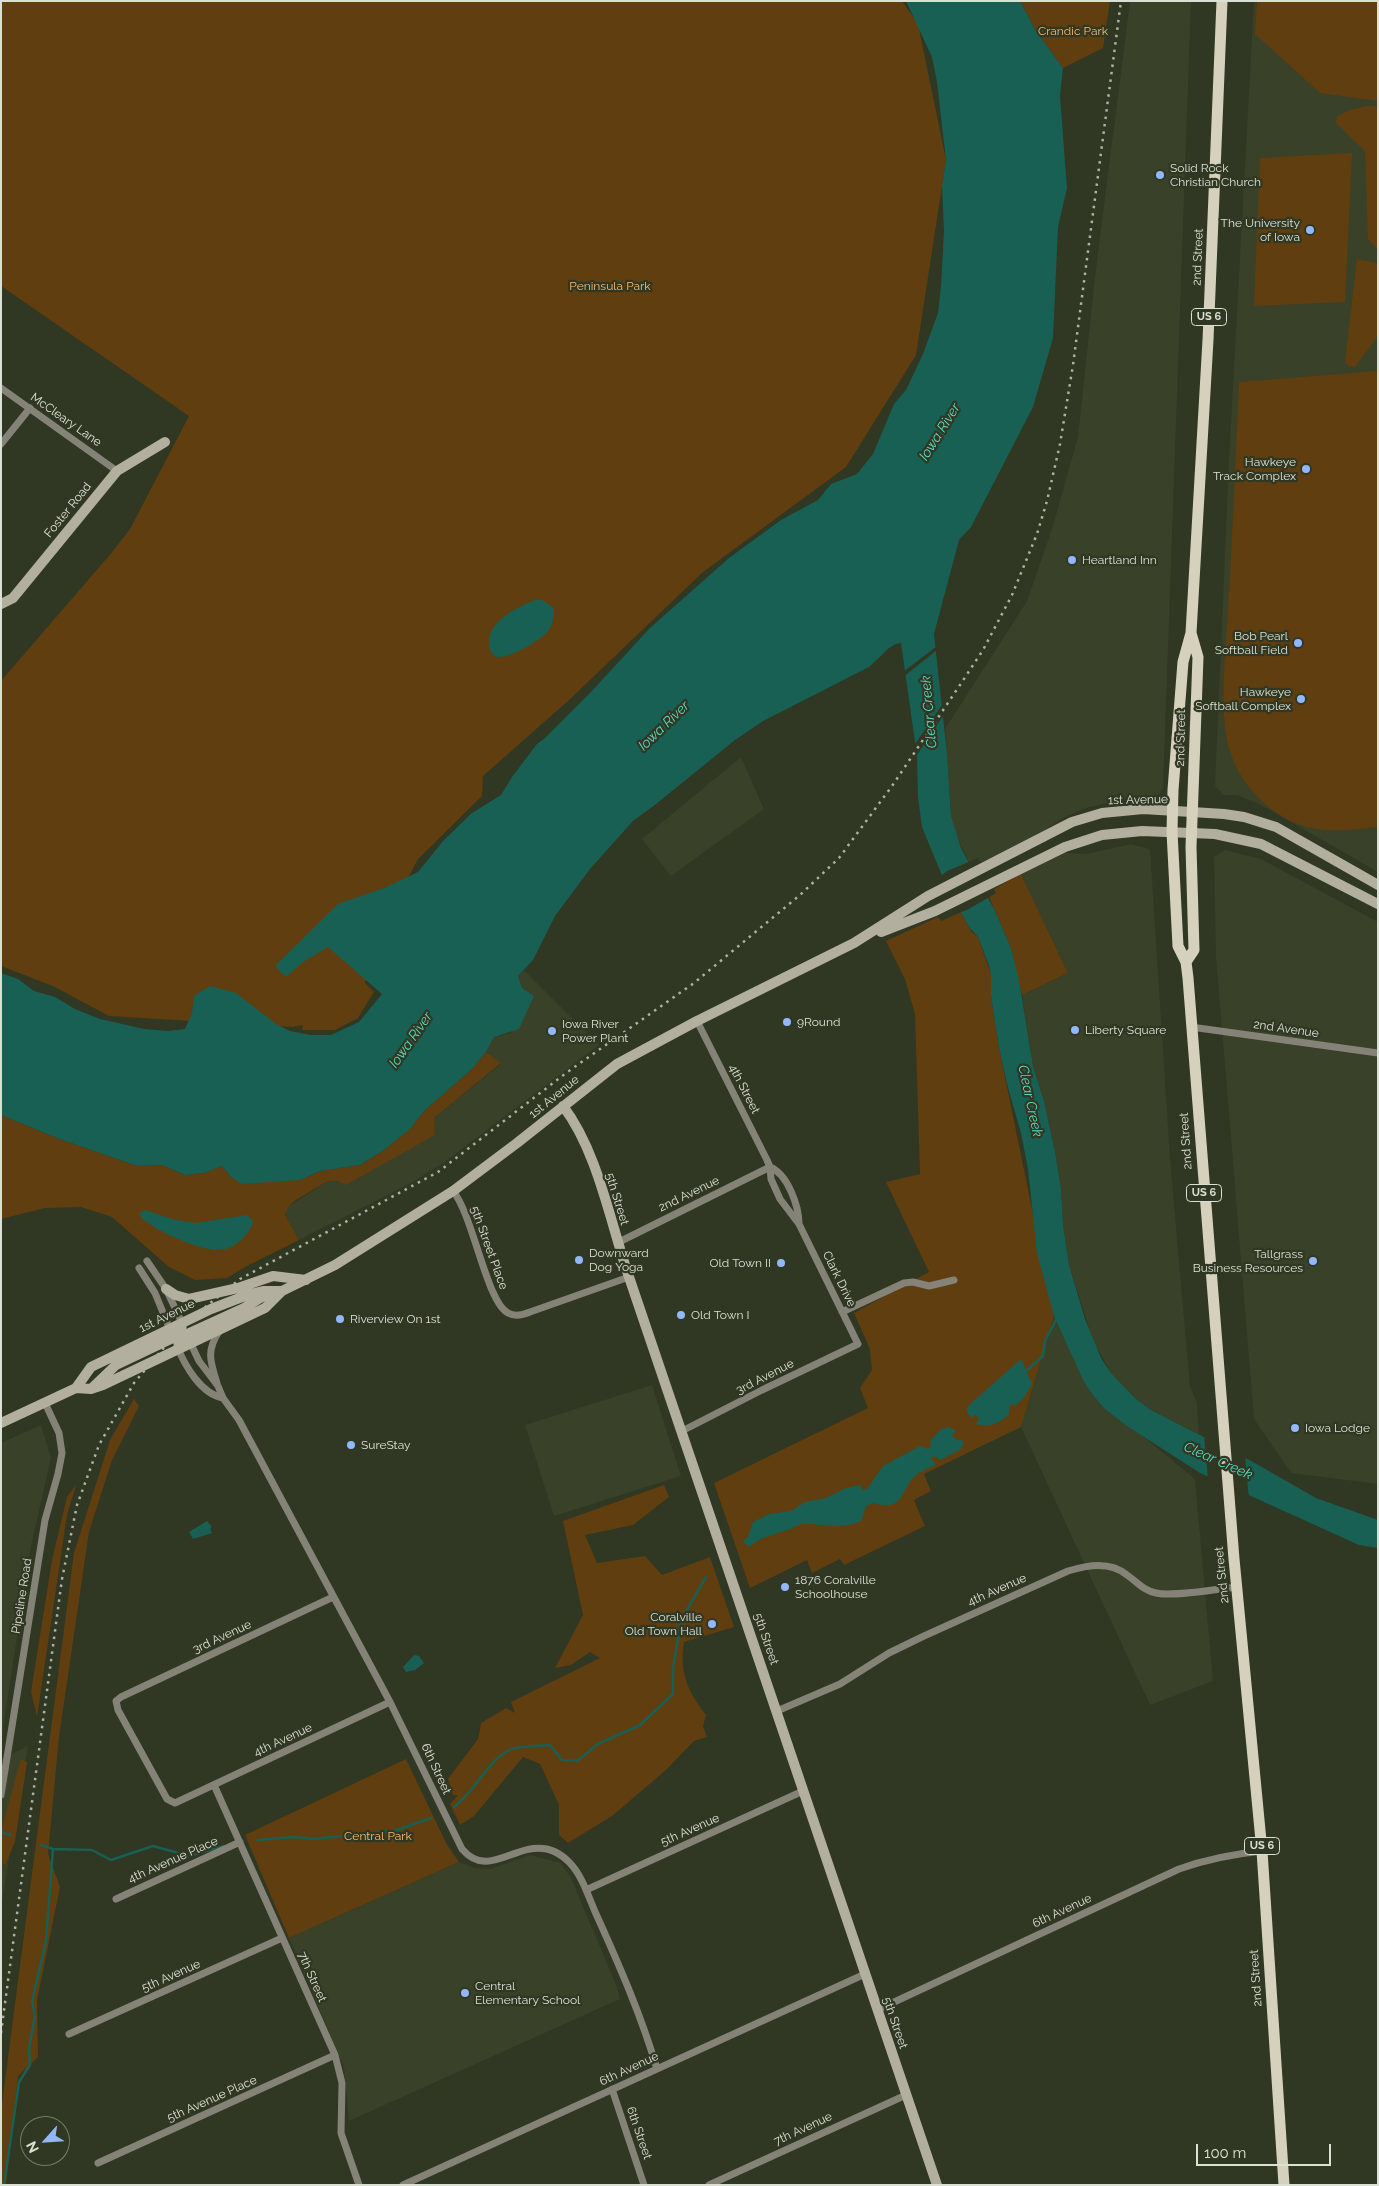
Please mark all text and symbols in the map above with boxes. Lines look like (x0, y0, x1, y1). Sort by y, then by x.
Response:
park label: Crandic Park (1038, 24, 1108, 38)
place label: Solid Rock Christian Church (1170, 161, 1261, 189)
marker: Solid Rock Christian Church (1154, 169, 1166, 181)
place label: The University of Iowa (1221, 216, 1300, 244)
marker: The University of Iowa (1304, 224, 1316, 236)
street label: 2nd Street (1190, 228, 1206, 286)
park label: Peninsula Park (569, 279, 651, 293)
road number: US 6 (1192, 308, 1226, 326)
street label: McCleary Lane (28, 390, 104, 450)
water label: Iowa River (916, 400, 964, 464)
place label: Hawkeye Track Complex (1213, 455, 1296, 483)
marker: Hawkeye Track Complex (1300, 463, 1312, 475)
street label: Foster Road (41, 480, 95, 540)
place label: Heartland Inn (1082, 553, 1157, 567)
marker: Heartland Inn (1066, 554, 1078, 566)
place label: Bob Pearl Softball Field (1215, 629, 1288, 657)
marker: Bob Pearl Softball Field (1292, 637, 1304, 649)
water label: Clear Creek (917, 675, 941, 749)
place label: Hawkeye Softball Complex (1195, 685, 1291, 713)
marker: Hawkeye Softball Complex (1295, 693, 1307, 705)
water label: Iowa River (635, 698, 693, 754)
street label: 2nd Street (1173, 709, 1189, 767)
street label: 1st Avenue (1108, 792, 1168, 808)
water label: Iowa River (386, 1009, 436, 1071)
place label: 9Round (797, 1015, 840, 1029)
marker: 9Round (781, 1016, 793, 1028)
place label: Iowa River Power Plant (562, 1017, 628, 1045)
street label: 2nd Avenue (1252, 1017, 1320, 1041)
place label: Liberty Square (1085, 1023, 1166, 1037)
marker: Liberty Square (1069, 1024, 1081, 1036)
marker: Iowa River Power Plant (546, 1025, 558, 1037)
street label: 4th Street (725, 1062, 763, 1116)
water label: Clear Creek (1014, 1063, 1046, 1139)
street label: 1st Avenue (526, 1072, 582, 1122)
street label: 2nd Street (1177, 1112, 1195, 1170)
street label: 5th Street (602, 1171, 632, 1227)
street label: 2nd Avenue (656, 1173, 722, 1215)
road number: US 6 (1186, 1184, 1222, 1202)
street label: 5th Street Place (467, 1204, 511, 1292)
place label: Downward Dog Yoga (589, 1246, 649, 1274)
place label: Tallgrass Business Resources (1193, 1247, 1303, 1275)
street label: Clark Drive (819, 1249, 859, 1309)
marker: Downward Dog Yoga (573, 1254, 585, 1266)
marker: Tallgrass Business Resources (1307, 1255, 1319, 1267)
place label: Old Town II (710, 1256, 771, 1270)
marker: Old Town II (775, 1257, 787, 1269)
street label: 1st Avenue (137, 1296, 197, 1336)
place label: Old Town I (691, 1308, 749, 1322)
marker: Old Town I (675, 1309, 687, 1321)
place label: Riverview On 1st (350, 1312, 441, 1326)
marker: Riverview On 1st (334, 1313, 346, 1325)
street label: 3rd Avenue (734, 1356, 796, 1398)
place label: Iowa Lodge (1305, 1421, 1370, 1435)
marker: Iowa Lodge (1289, 1422, 1301, 1434)
place label: SureStay (361, 1438, 410, 1452)
water label: Clear Creek (1181, 1438, 1255, 1484)
marker: SureStay (345, 1439, 357, 1451)
street label: 2nd Street (1212, 1546, 1232, 1604)
street label: Pipeline Road (9, 1557, 35, 1635)
street label: 4th Avenue (965, 1571, 1029, 1609)
place label: 1876 Coralville Schoolhouse (795, 1573, 876, 1601)
marker: 1876 Coralville Schoolhouse (779, 1581, 791, 1593)
place label: Coralville Old Town Hall (625, 1610, 702, 1638)
street label: 5th Street (750, 1611, 782, 1667)
street label: 3rd Avenue (190, 1617, 254, 1657)
marker: Coralville Old Town Hall (706, 1618, 718, 1630)
street label: 4th Avenue (252, 1720, 314, 1760)
street label: 6th Street (418, 1741, 454, 1797)
street label: 5th Avenue (658, 1811, 722, 1849)
park label: Central Park (344, 1829, 412, 1843)
street label: 4th Avenue Place (126, 1834, 220, 1886)
road number: US 6 (1244, 1838, 1280, 1854)
street label: 6th Avenue (1030, 1891, 1094, 1931)
street label: 2nd Street (1247, 1949, 1265, 2007)
street label: 7th Street (294, 1950, 330, 2004)
street label: 5th Avenue (139, 1957, 203, 1995)
place label: Central Elementary School (475, 1979, 580, 2007)
marker: Central Elementary School (459, 1987, 471, 1999)
street label: 5th Street (879, 1995, 911, 2051)
street label: 6th Avenue (597, 2049, 661, 2089)
street label: 5th Avenue Place (165, 2073, 259, 2125)
street label: 6th Street (623, 2105, 655, 2161)
street label: 7th Avenue (772, 2109, 834, 2149)
north arrow (20, 2116, 70, 2166)
scale bar (1199, 2134, 1334, 2166)
text: N (23, 2139, 42, 2155)
text: 100 m (1204, 2144, 1246, 2162)

